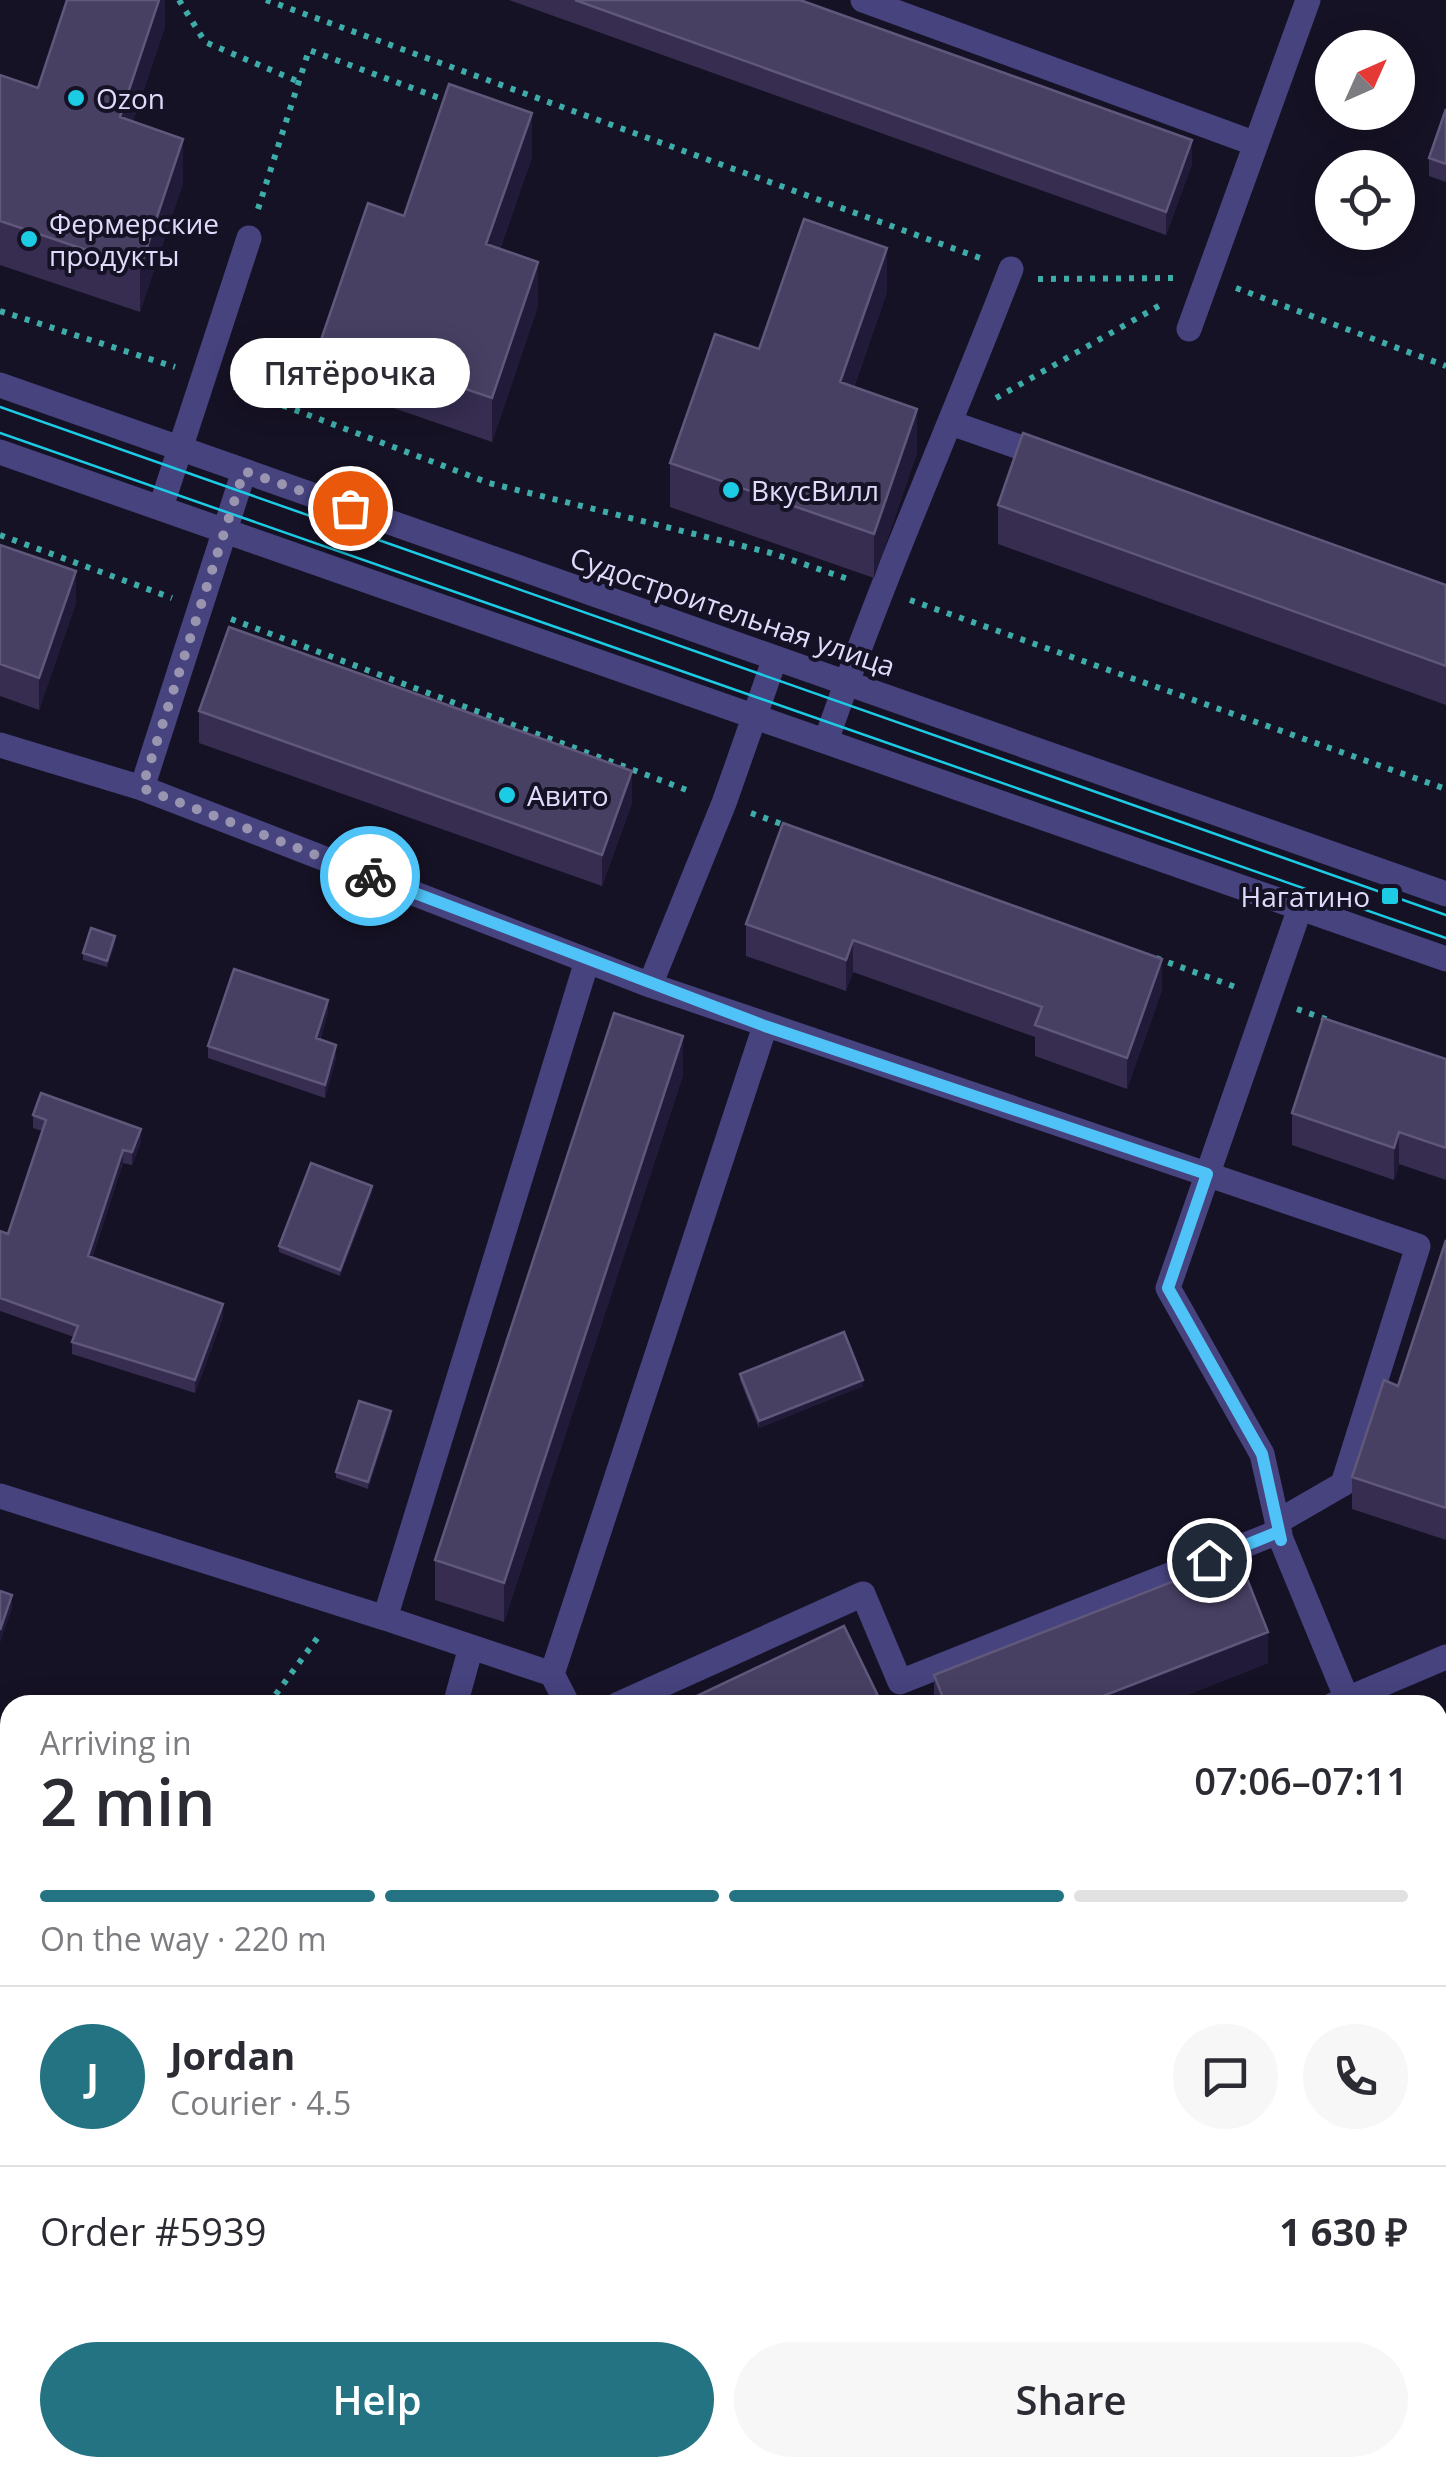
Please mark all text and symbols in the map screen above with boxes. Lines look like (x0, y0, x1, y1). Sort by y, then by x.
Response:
north arrow (1315, 30, 1415, 130)
map controls (1315, 30, 1415, 250)
place label: Ozon (96, 79, 165, 117)
marker: Ozon (65, 87, 87, 109)
button: locate (1315, 150, 1415, 250)
place label: Фермерские продукты (49, 204, 219, 274)
marker: Фермерские продукты (18, 228, 40, 250)
callout: Пятёрочка (230, 338, 470, 408)
text: Пятёрочка (263, 351, 437, 394)
pin (308, 466, 393, 551)
place label: ВкусВилл (751, 471, 879, 509)
marker: ВкусВилл (720, 479, 742, 501)
icon: bag (323, 481, 378, 536)
street label: Судостроительная улица (565, 537, 901, 685)
place label: Авито (527, 776, 609, 814)
marker: Авито (496, 784, 518, 806)
courier (320, 826, 420, 926)
icon: bike (343, 849, 398, 904)
place label: Нагатино (1241, 877, 1370, 915)
marker: Нагатино (1379, 885, 1401, 907)
pin (1167, 1518, 1252, 1603)
icon: home (1182, 1533, 1237, 1588)
text: Arriving in (40, 1721, 192, 1764)
text: 07:06–07:11 (1194, 1754, 1408, 1806)
text: 2 min (40, 1757, 215, 1845)
text: On the way · 220 m (40, 1917, 327, 1960)
button: chat (1173, 2024, 1278, 2129)
button: phone (1303, 2024, 1408, 2129)
text: Jordan (170, 2029, 295, 2081)
text: J (86, 2050, 99, 2102)
text: Courier · 4.5 (170, 2081, 351, 2124)
text: Order #5939 (40, 2205, 267, 2257)
text: 1 630 ₽ (1279, 2205, 1408, 2257)
button: Help (40, 2342, 714, 2457)
button: Share (734, 2342, 1408, 2457)

